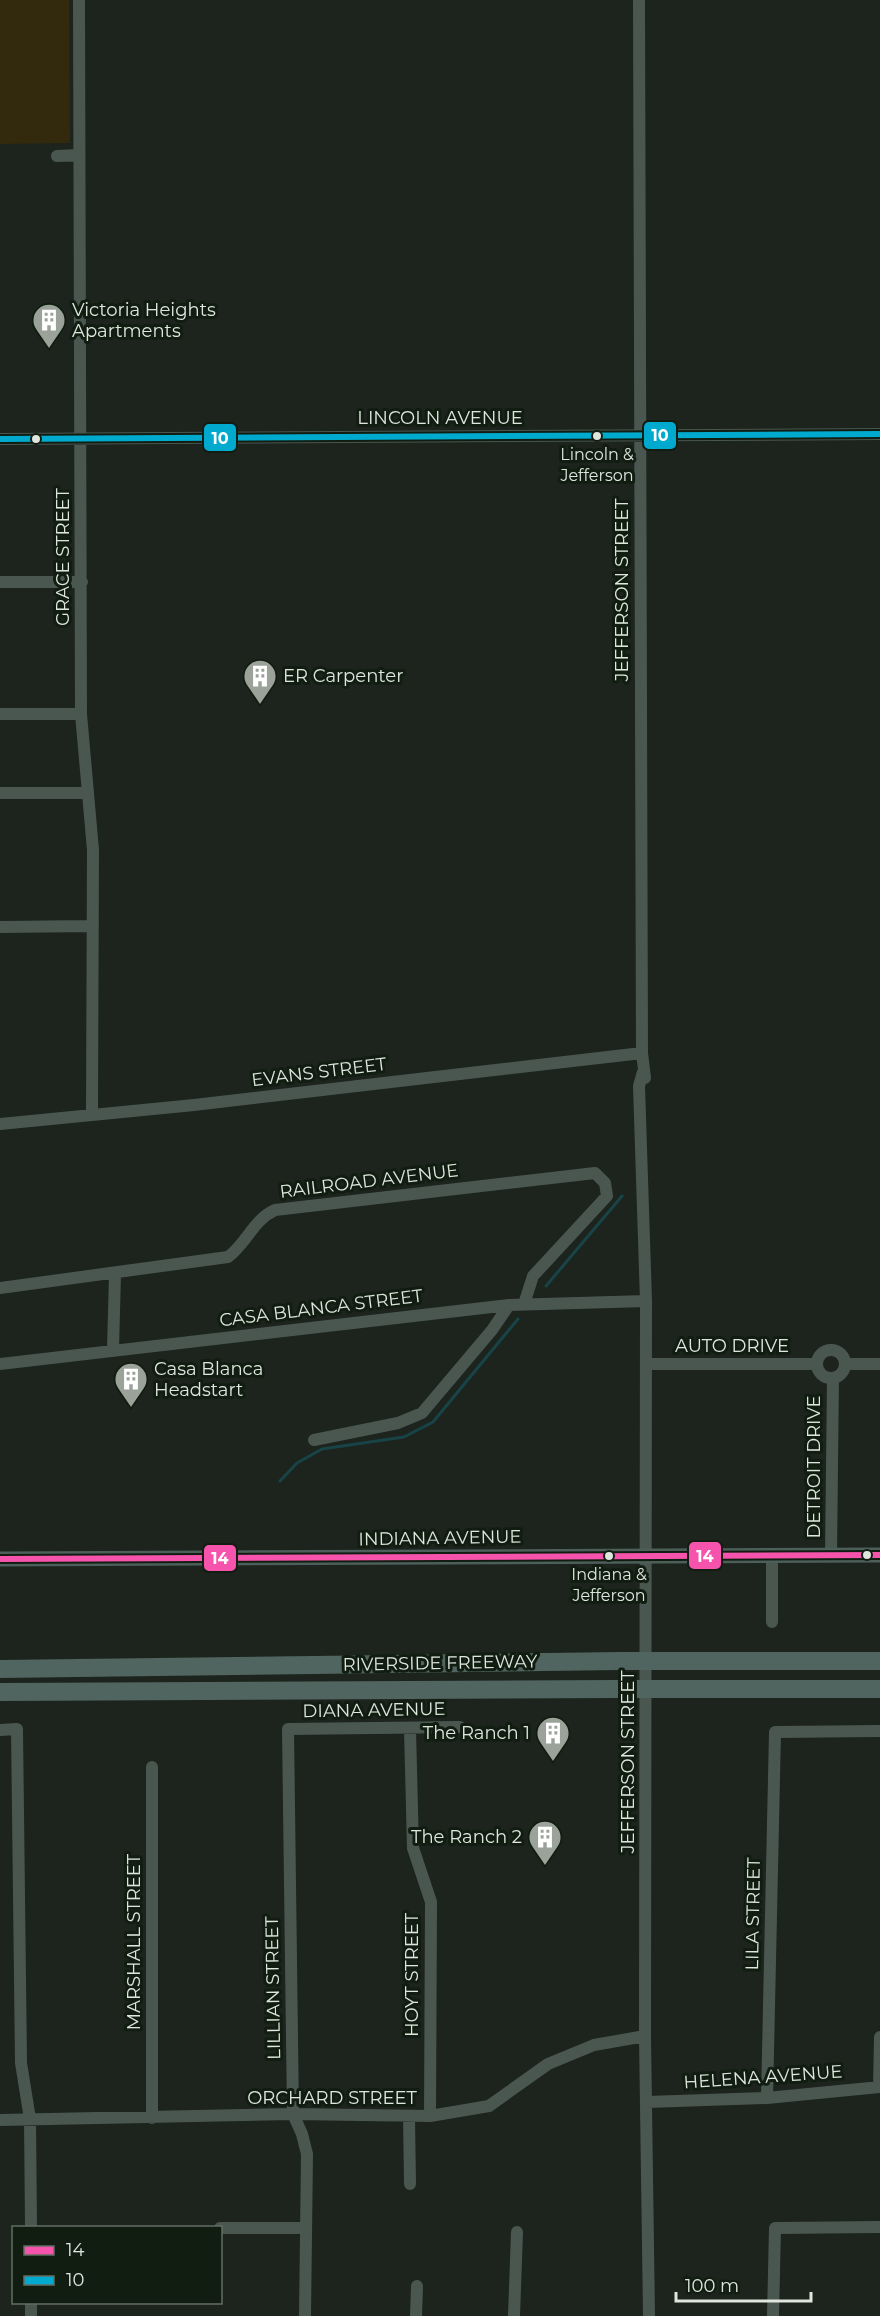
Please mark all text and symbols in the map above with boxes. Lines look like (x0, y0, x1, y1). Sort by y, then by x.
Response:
place label: Victoria Heights Apartments (72, 299, 216, 342)
building icon: Victoria Heights Apartments (31, 302, 67, 349)
street label: LINCOLN AVENUE (357, 407, 523, 429)
line badge: 10 (643, 421, 677, 450)
line badge: 10 (203, 423, 237, 452)
text: 10 (651, 426, 669, 445)
text: 10 (211, 429, 229, 448)
marker: Lincoln & Jefferson (591, 430, 603, 442)
unlabelled marker (30, 433, 42, 445)
place label: Lincoln & Jefferson (559, 445, 634, 485)
street label: GRACE STREET (52, 487, 74, 626)
street label: JEFFERSON STREET (611, 498, 633, 683)
building icon: ER Carpenter (242, 658, 278, 705)
place label: ER Carpenter (283, 665, 403, 687)
street label: EVANS STREET (250, 1053, 388, 1091)
street label: RAILROAD AVENUE (278, 1159, 460, 1203)
street label: CASA BLANCA STREET (218, 1285, 424, 1331)
street label: AUTO DRIVE (675, 1335, 789, 1357)
place label: Casa Blanca Headstart (154, 1358, 263, 1401)
building icon: Casa Blanca Headstart (113, 1361, 149, 1408)
street label: DETROIT DRIVE (803, 1395, 825, 1539)
street label: INDIANA AVENUE (358, 1526, 522, 1550)
line badge: 14 (688, 1541, 722, 1570)
line badge: 14 (203, 1544, 237, 1572)
text: 14 (696, 1547, 714, 1566)
text: 14 (211, 1549, 229, 1568)
unlabelled marker (861, 1549, 873, 1561)
marker: Indiana & Jefferson (603, 1550, 615, 1562)
place label: Indiana & Jefferson (571, 1565, 647, 1605)
street label: RIVERSIDE FREEWAY (342, 1650, 538, 1676)
street label: JEFFERSON STREET (617, 1670, 639, 1855)
street label: DIANA AVENUE (302, 1698, 446, 1722)
building icon: The Ranch 1 (535, 1715, 571, 1762)
place label: The Ranch 1 (423, 1722, 530, 1744)
building icon: The Ranch 2 (527, 1819, 563, 1866)
place label: The Ranch 2 (411, 1826, 522, 1848)
street label: MARSHALL STREET (123, 1853, 145, 2030)
street label: LILA STREET (741, 1857, 765, 1971)
street label: HOYT STREET (401, 1912, 423, 2037)
street label: LILLIAN STREET (261, 1915, 285, 2060)
street label: HELENA AVENUE (683, 2060, 843, 2094)
street label: ORCHARD STREET (247, 2087, 417, 2109)
legend (12, 2226, 222, 2304)
text: 14 (66, 2239, 84, 2261)
scale bar (676, 2265, 811, 2303)
text: 10 (66, 2269, 84, 2291)
text: 100 m (685, 2275, 739, 2297)

